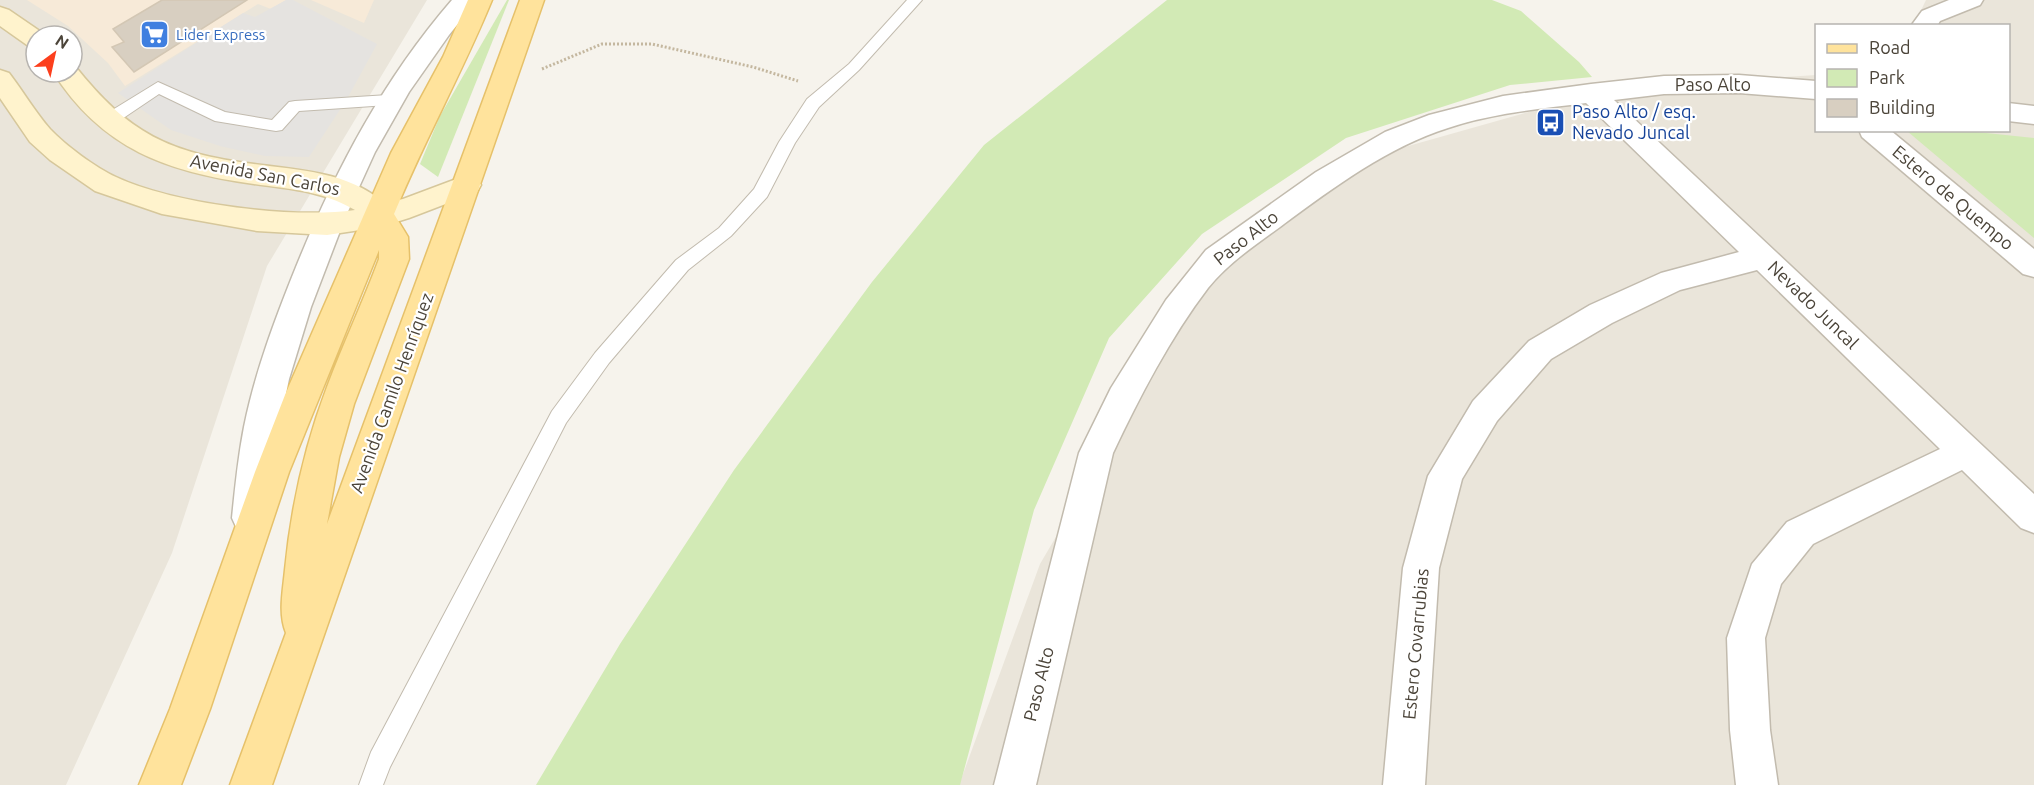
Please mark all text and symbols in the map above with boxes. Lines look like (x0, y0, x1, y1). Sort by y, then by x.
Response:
supermarket icon: Lider Express (139, 19, 171, 51)
north arrow (24, 24, 84, 84)
legend (1815, 24, 2010, 132)
place label: Lider Express (176, 26, 265, 43)
text: N (52, 31, 72, 52)
text: Road (1869, 37, 1911, 57)
text: Park (1869, 67, 1905, 87)
street label: Paso Alto (1675, 74, 1751, 94)
text: Building (1869, 97, 1935, 117)
place label: Paso Alto / esq. Nevado Juncal (1572, 101, 1696, 142)
bus stop icon: Paso Alto / esq. Nevado Juncal (1535, 106, 1567, 138)
street label: Estero de Quempo (1888, 141, 2018, 254)
street label: Avenida San Carlos (189, 150, 342, 198)
street label: Paso Alto (1209, 206, 1282, 269)
street label: Nevado Juncal (1764, 256, 1863, 353)
street label: Avenida Camilo Henríquez (346, 290, 437, 495)
street label: Estero Covarrubias (1398, 567, 1432, 720)
street label: Paso Alto (1019, 644, 1057, 723)

